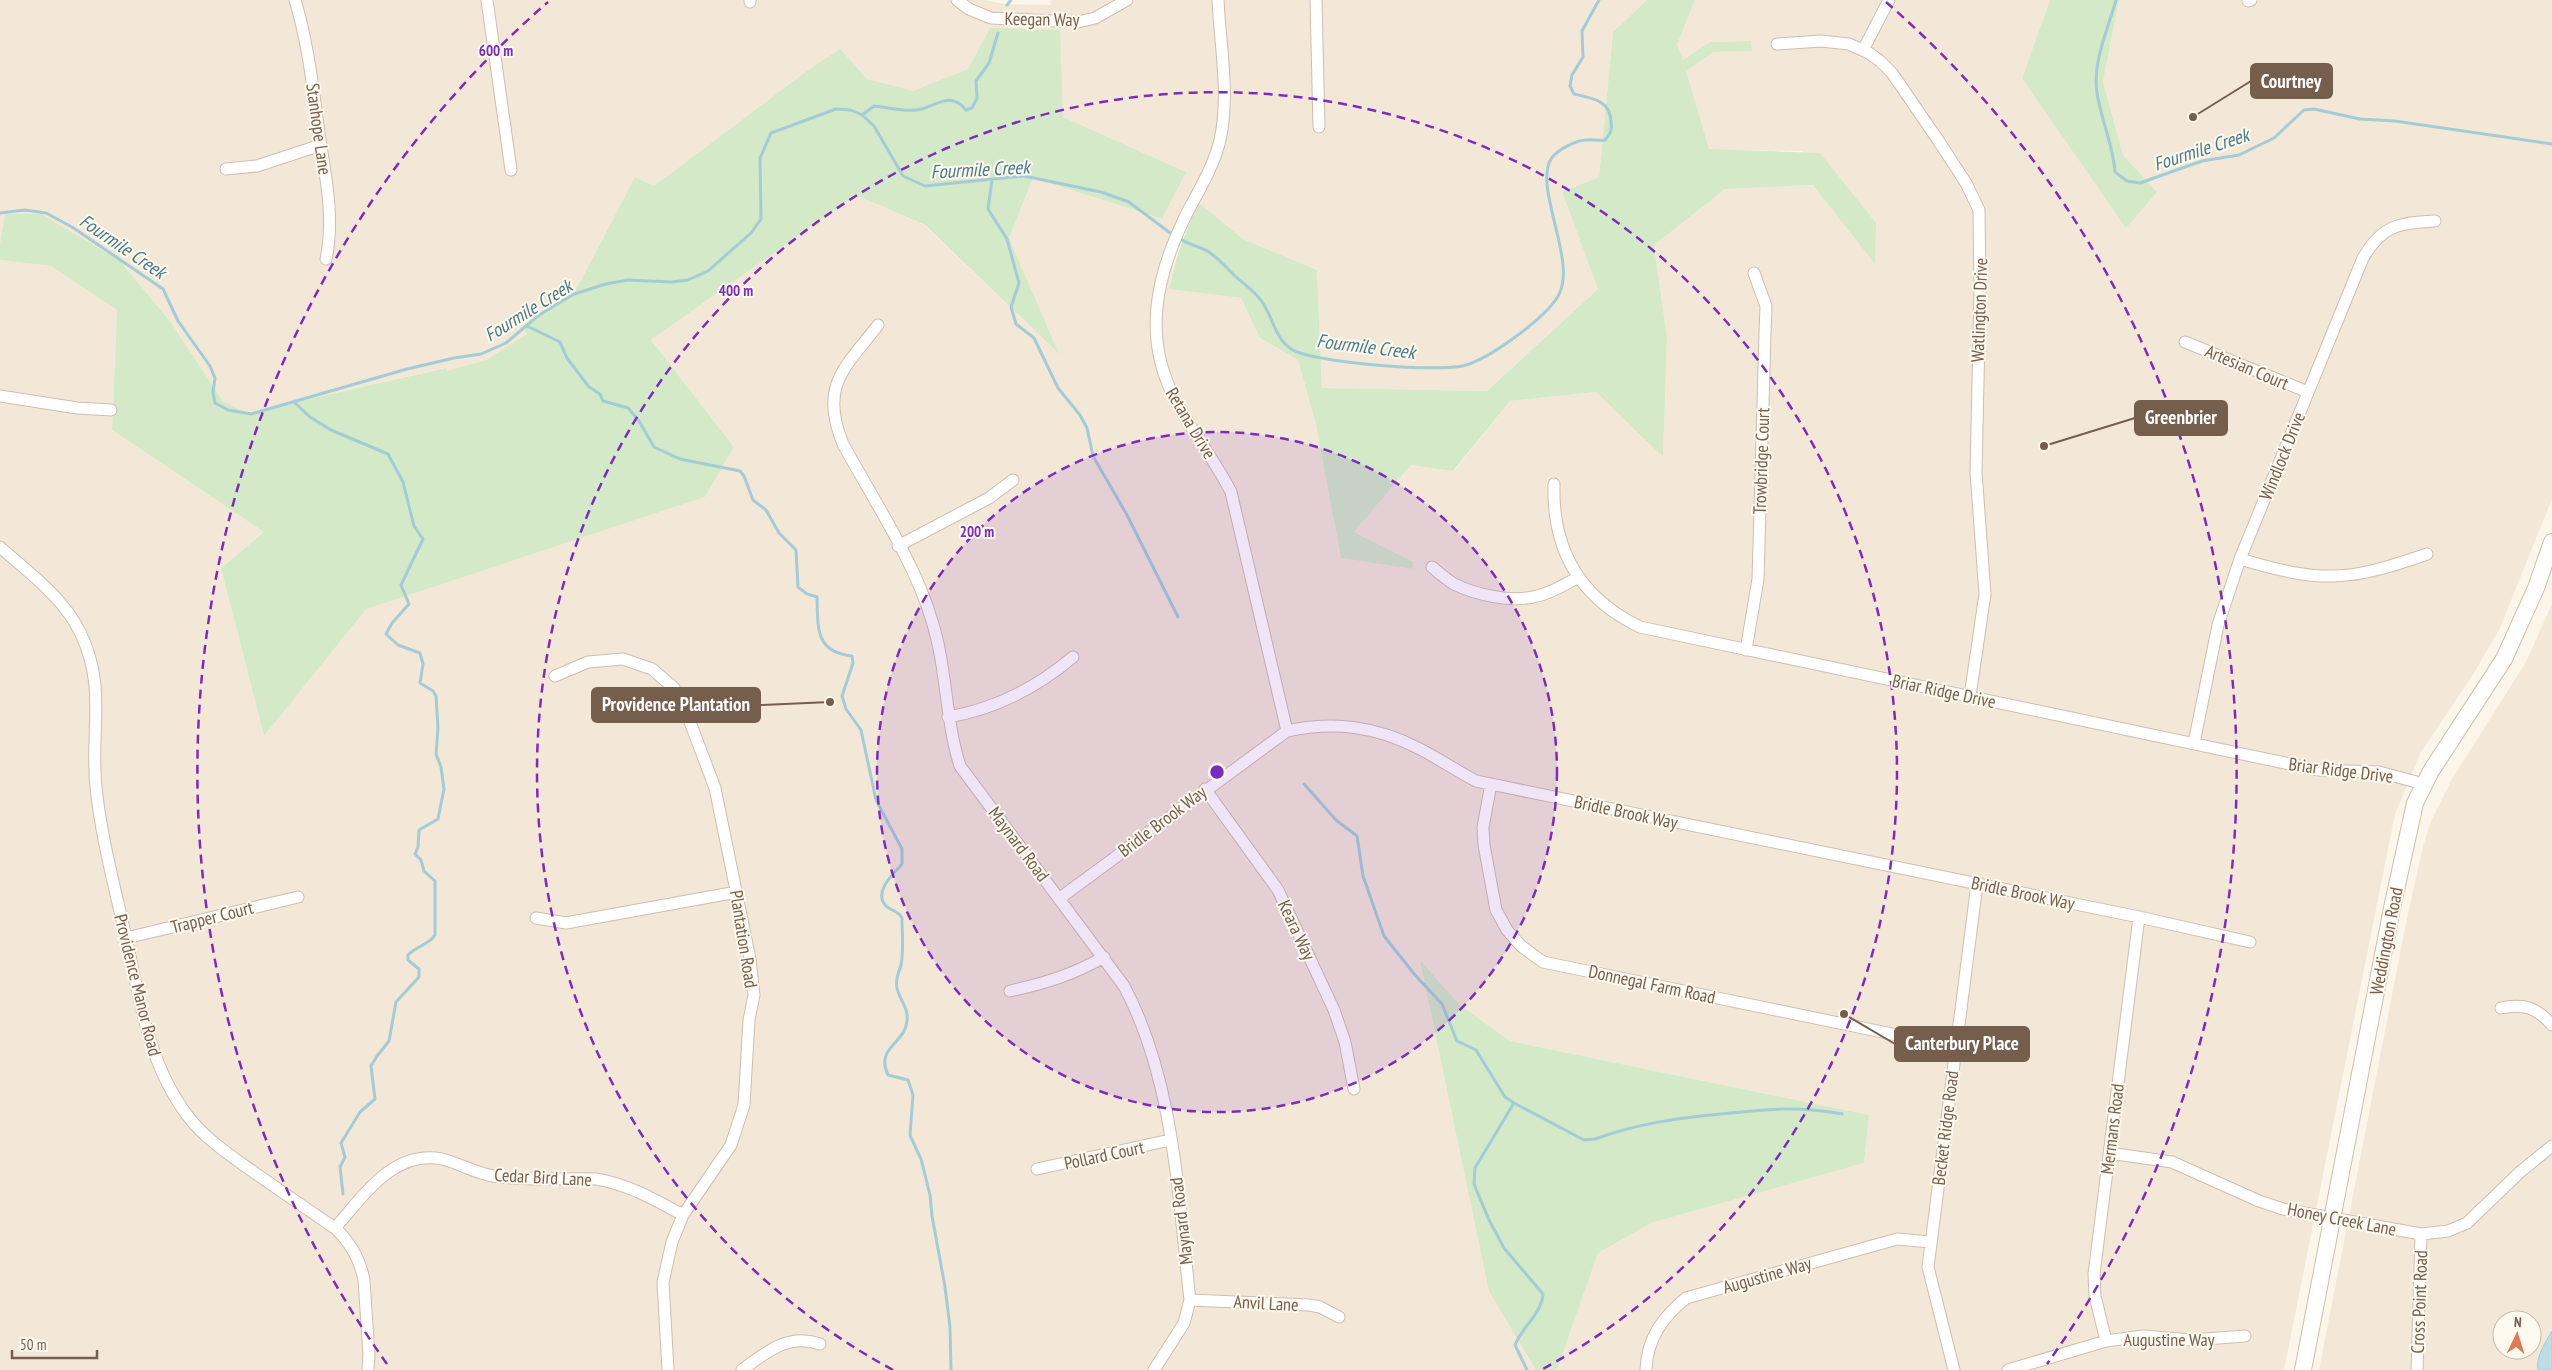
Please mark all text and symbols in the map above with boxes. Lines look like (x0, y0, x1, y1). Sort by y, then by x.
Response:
street label: Keegan Way (1004, 7, 1080, 31)
text: 600 m (479, 41, 513, 60)
callout: Courtney (2251, 64, 2332, 98)
text: Courtney (2261, 69, 2322, 93)
street label: Stanhope Lane (301, 82, 337, 176)
water label: Fourmile Creek (2150, 122, 2254, 176)
water label: Fourmile Creek (930, 154, 1033, 184)
water label: Fourmile Creek (75, 208, 173, 285)
street label: Watlington Drive (1966, 257, 1992, 363)
water label: Fourmile Creek (480, 272, 579, 346)
text: 400 m (719, 281, 753, 300)
water label: Fourmile Creek (1315, 328, 1419, 364)
street label: Artesian Court (2202, 339, 2292, 395)
street label: Retana Drive (1161, 383, 1221, 463)
callout: Greenbrier (2135, 401, 2227, 435)
text: Greenbrier (2145, 405, 2217, 429)
street label: Trowbridge Court (1748, 407, 1774, 515)
street label: Windlock Drive (2254, 409, 2310, 503)
text: 200 m (960, 522, 994, 541)
street label: Briar Ridge Drive (1890, 669, 1998, 713)
callout: Providence Plantation (592, 688, 760, 722)
text: Providence Plantation (602, 692, 750, 716)
street label: Briar Ridge Drive (2287, 752, 2395, 788)
centre of rings (1208, 763, 1226, 781)
street label: Bridle Brook Way (1113, 780, 1211, 862)
street label: Bridle Brook Way (1572, 790, 1680, 834)
street label: Maynard Road (983, 802, 1055, 886)
street label: Bridle Brook Way (1969, 871, 2077, 915)
street label: Weddington Road (2364, 885, 2408, 997)
street label: Plantation Road (725, 888, 763, 990)
street label: Trapper Court (168, 896, 256, 938)
street label: Keara Way (1273, 896, 1321, 964)
street label: Providence Manor Road (109, 912, 167, 1058)
street label: Donnegal Farm Road (1586, 959, 1718, 1009)
callout: Canterbury Place (1895, 1027, 2029, 1061)
text: Canterbury Place (1905, 1031, 2019, 1055)
street label: Becket Ridge Road (1927, 1069, 1963, 1187)
street label: Mermans Road (2095, 1082, 2129, 1176)
street label: Pollard Court (1062, 1135, 1146, 1175)
street label: Cedar Bird Lane (494, 1163, 592, 1191)
street label: Maynard Road (1164, 1176, 1198, 1266)
street label: Honey Creek Lane (2286, 1197, 2398, 1241)
street label: Cross Point Road (2406, 1250, 2432, 1354)
street label: Augustine Way (1720, 1251, 1814, 1299)
street label: Anvil Lane (1233, 1290, 1299, 1316)
north arrow (2492, 1310, 2542, 1360)
text: N (2514, 1313, 2522, 1331)
scale bar (12, 1328, 98, 1360)
street label: Augustine Way (2123, 1328, 2215, 1351)
text: 50 m (20, 1335, 46, 1354)

